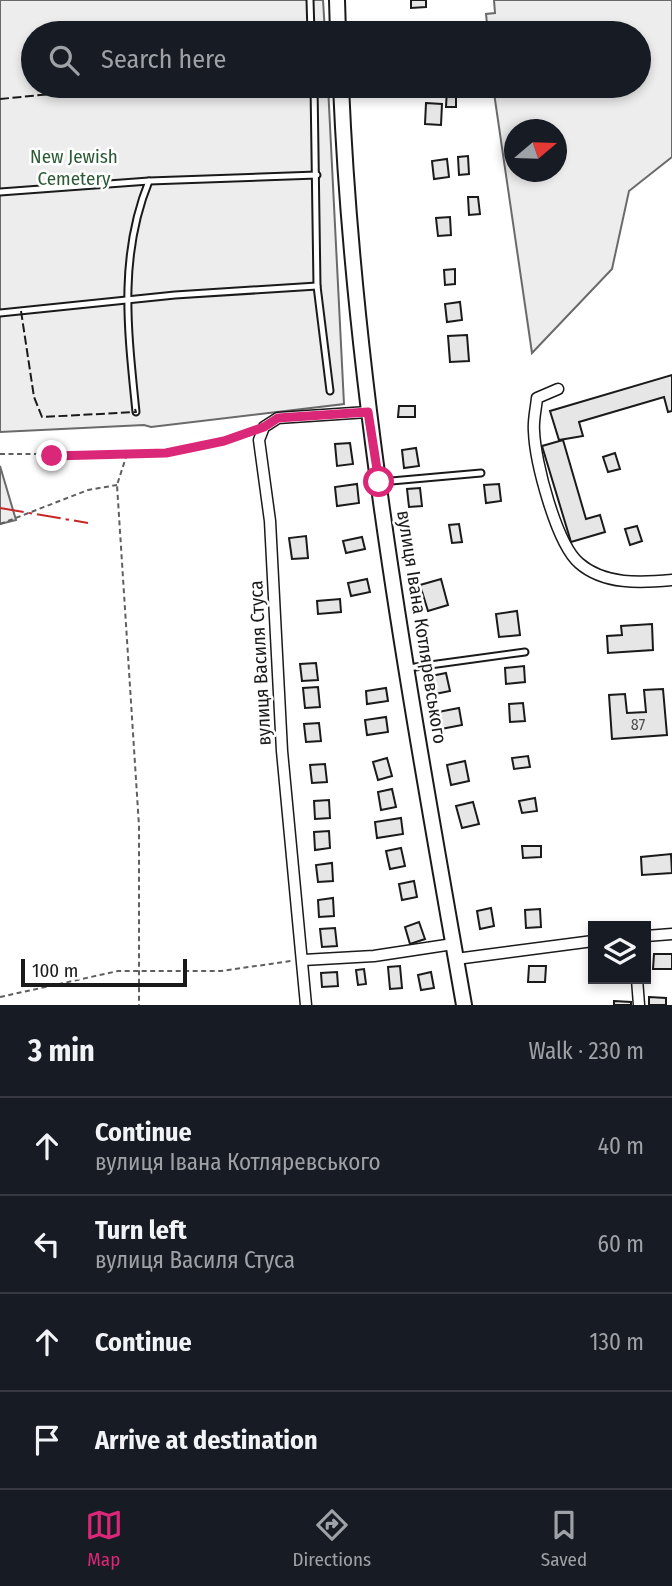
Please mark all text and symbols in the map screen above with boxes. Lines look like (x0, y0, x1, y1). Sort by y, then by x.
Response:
search box (21, 21, 651, 98)
icon: search (45, 41, 83, 79)
text: Search here (101, 44, 226, 75)
north arrow (504, 119, 567, 182)
park label: New Jewish Cemetery (30, 145, 118, 190)
route end (36, 440, 67, 471)
route start (363, 466, 394, 497)
street label: вулиця Івана Котляревського (392, 509, 452, 745)
street label: вулиця Василя Стуса (244, 580, 276, 746)
house number: 87 (631, 715, 646, 734)
map controls (588, 921, 651, 984)
button: layers (588, 921, 651, 984)
scale bar (21, 956, 187, 988)
text: 100 m (32, 959, 78, 982)
text: 3 min (28, 1033, 95, 1069)
text: Walk · 230 m (528, 1037, 644, 1065)
text: Continue (95, 1117, 192, 1148)
icon: ahead (28, 1127, 66, 1165)
text: 40 m (598, 1132, 644, 1160)
text: вулиця Івана Котляревського (95, 1148, 381, 1176)
text: Turn left (95, 1215, 187, 1246)
icon: left (28, 1225, 66, 1263)
text: 60 m (598, 1230, 644, 1258)
text: вулиця Василя Стуса (95, 1246, 295, 1274)
icon: ahead (28, 1323, 66, 1361)
text: Continue (95, 1327, 192, 1358)
text: 130 m (590, 1328, 644, 1356)
icon: arrive (28, 1421, 66, 1459)
text: Arrive at destination (95, 1425, 318, 1456)
tab: Map (85, 1506, 123, 1571)
tab: Directions (293, 1506, 371, 1571)
tab: Saved (541, 1506, 587, 1571)

